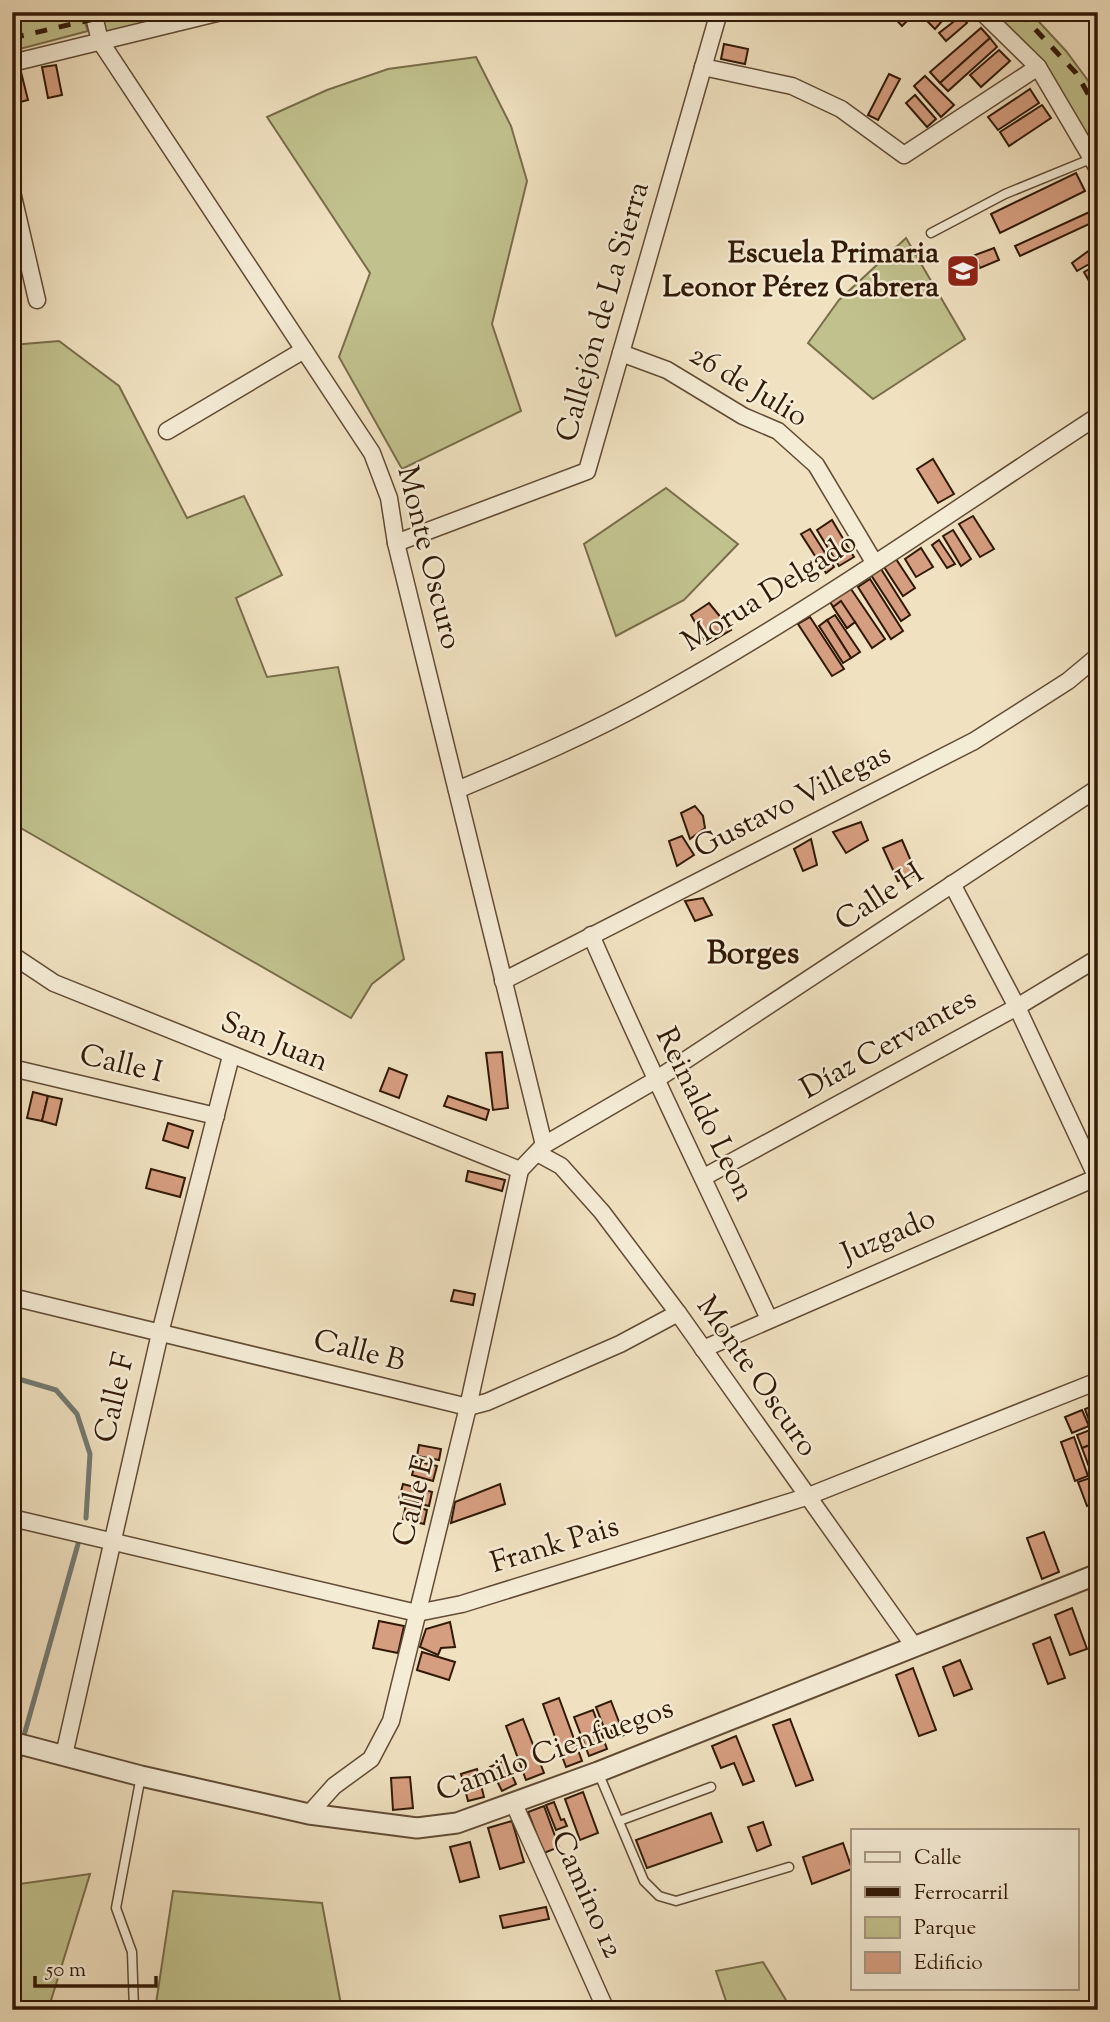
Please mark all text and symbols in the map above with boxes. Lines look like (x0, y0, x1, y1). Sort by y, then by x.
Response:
street label: Callejón de La Sierra (546, 177, 662, 447)
place label: Escuela Primaria Leonor Pérez Cabrera (662, 233, 939, 310)
school or university icon: Escuela Primaria Leonor Pérez Cabrera (944, 252, 982, 290)
street label: 26 de Julio (681, 335, 815, 439)
street label: Monte Oscuro (384, 462, 472, 654)
street label: Morua Delgado (674, 522, 866, 664)
street label: Gustavo Villegas (687, 734, 899, 870)
street label: Calle H (827, 853, 933, 943)
district label: Borges (707, 932, 799, 978)
street label: Díaz Cervantes (793, 979, 985, 1111)
street label: San Juan (213, 1002, 335, 1084)
street label: Reinaldo Leon (643, 1021, 765, 1209)
street label: Calle I (75, 1035, 167, 1095)
street label: Juzgado (833, 1198, 943, 1277)
street label: Monte Oscuro (685, 1288, 827, 1466)
street label: Calle B (309, 1320, 410, 1384)
street label: Calle F (85, 1348, 147, 1447)
street label: Calle E (383, 1451, 447, 1551)
street label: Frank Pais (485, 1506, 625, 1586)
street label: Camilo Cienfuegos (430, 1688, 680, 1814)
street label: Camino 12 (539, 1824, 633, 1966)
legend (851, 1829, 1078, 1990)
text: Calle (914, 1844, 962, 1874)
text: Ferrocarril (914, 1879, 1009, 1909)
text: Parque (914, 1914, 976, 1944)
scale bar (35, 1945, 156, 1989)
text: Edificio (914, 1949, 983, 1979)
text: 50 m (45, 1956, 86, 1986)

